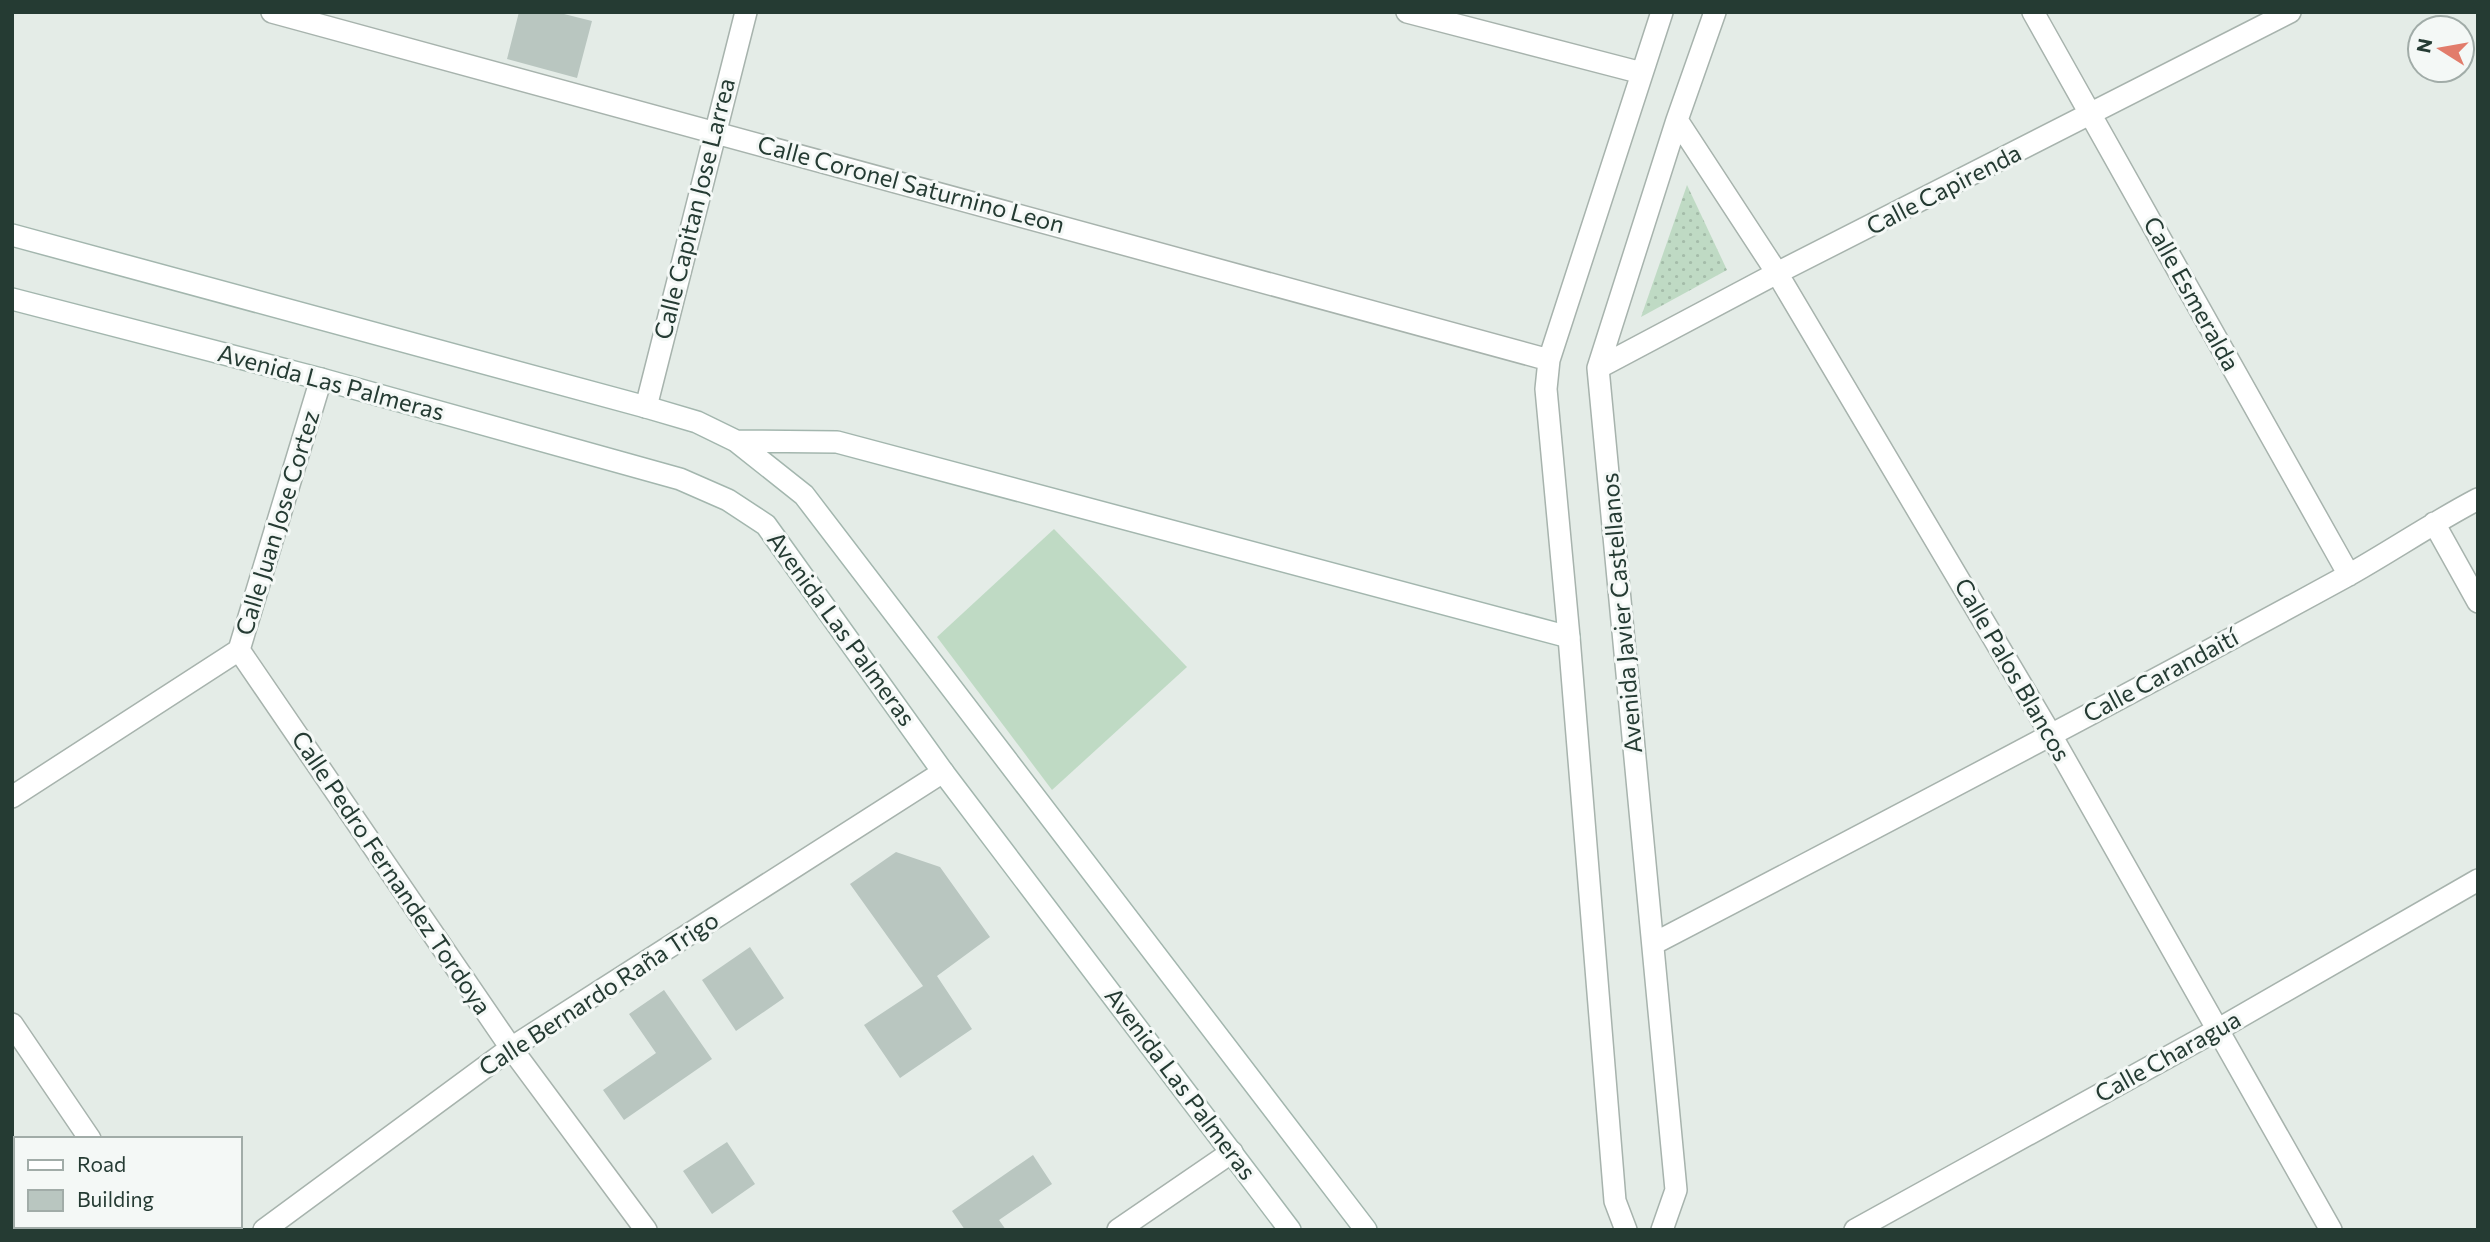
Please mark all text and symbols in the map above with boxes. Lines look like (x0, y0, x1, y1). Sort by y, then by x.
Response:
north arrow (2406, 14, 2476, 84)
text: N (2411, 36, 2436, 55)
street label: Calle Capitan Jose Larrea (647, 75, 740, 342)
street label: Calle Coronel Saturnino Leon (755, 129, 1068, 239)
street label: Calle Capirenda (1861, 137, 2026, 240)
street label: Calle Esmeralda (2138, 211, 2247, 375)
street label: Avenida Las Palmeras (215, 337, 448, 426)
street label: Calle Juan Jose Cortez (229, 407, 325, 639)
street label: Avenida Javier Castellanos (1594, 472, 1647, 755)
street label: Avenida Las Palmeras (762, 525, 922, 731)
street label: Calle Palos Blancos (1949, 573, 2077, 766)
street label: Calle Carandaití (2078, 621, 2244, 728)
street label: Calle Pedro Fernandez Tordoya (286, 725, 498, 1019)
street label: Calle Bernardo Raña Trigo (473, 904, 724, 1081)
street label: Avenida Las Palmeras (1099, 981, 1263, 1185)
street label: Calle Charagua (2089, 1004, 2245, 1108)
legend (14, 1137, 242, 1228)
text: Road (77, 1151, 126, 1176)
text: Building (77, 1186, 154, 1211)

